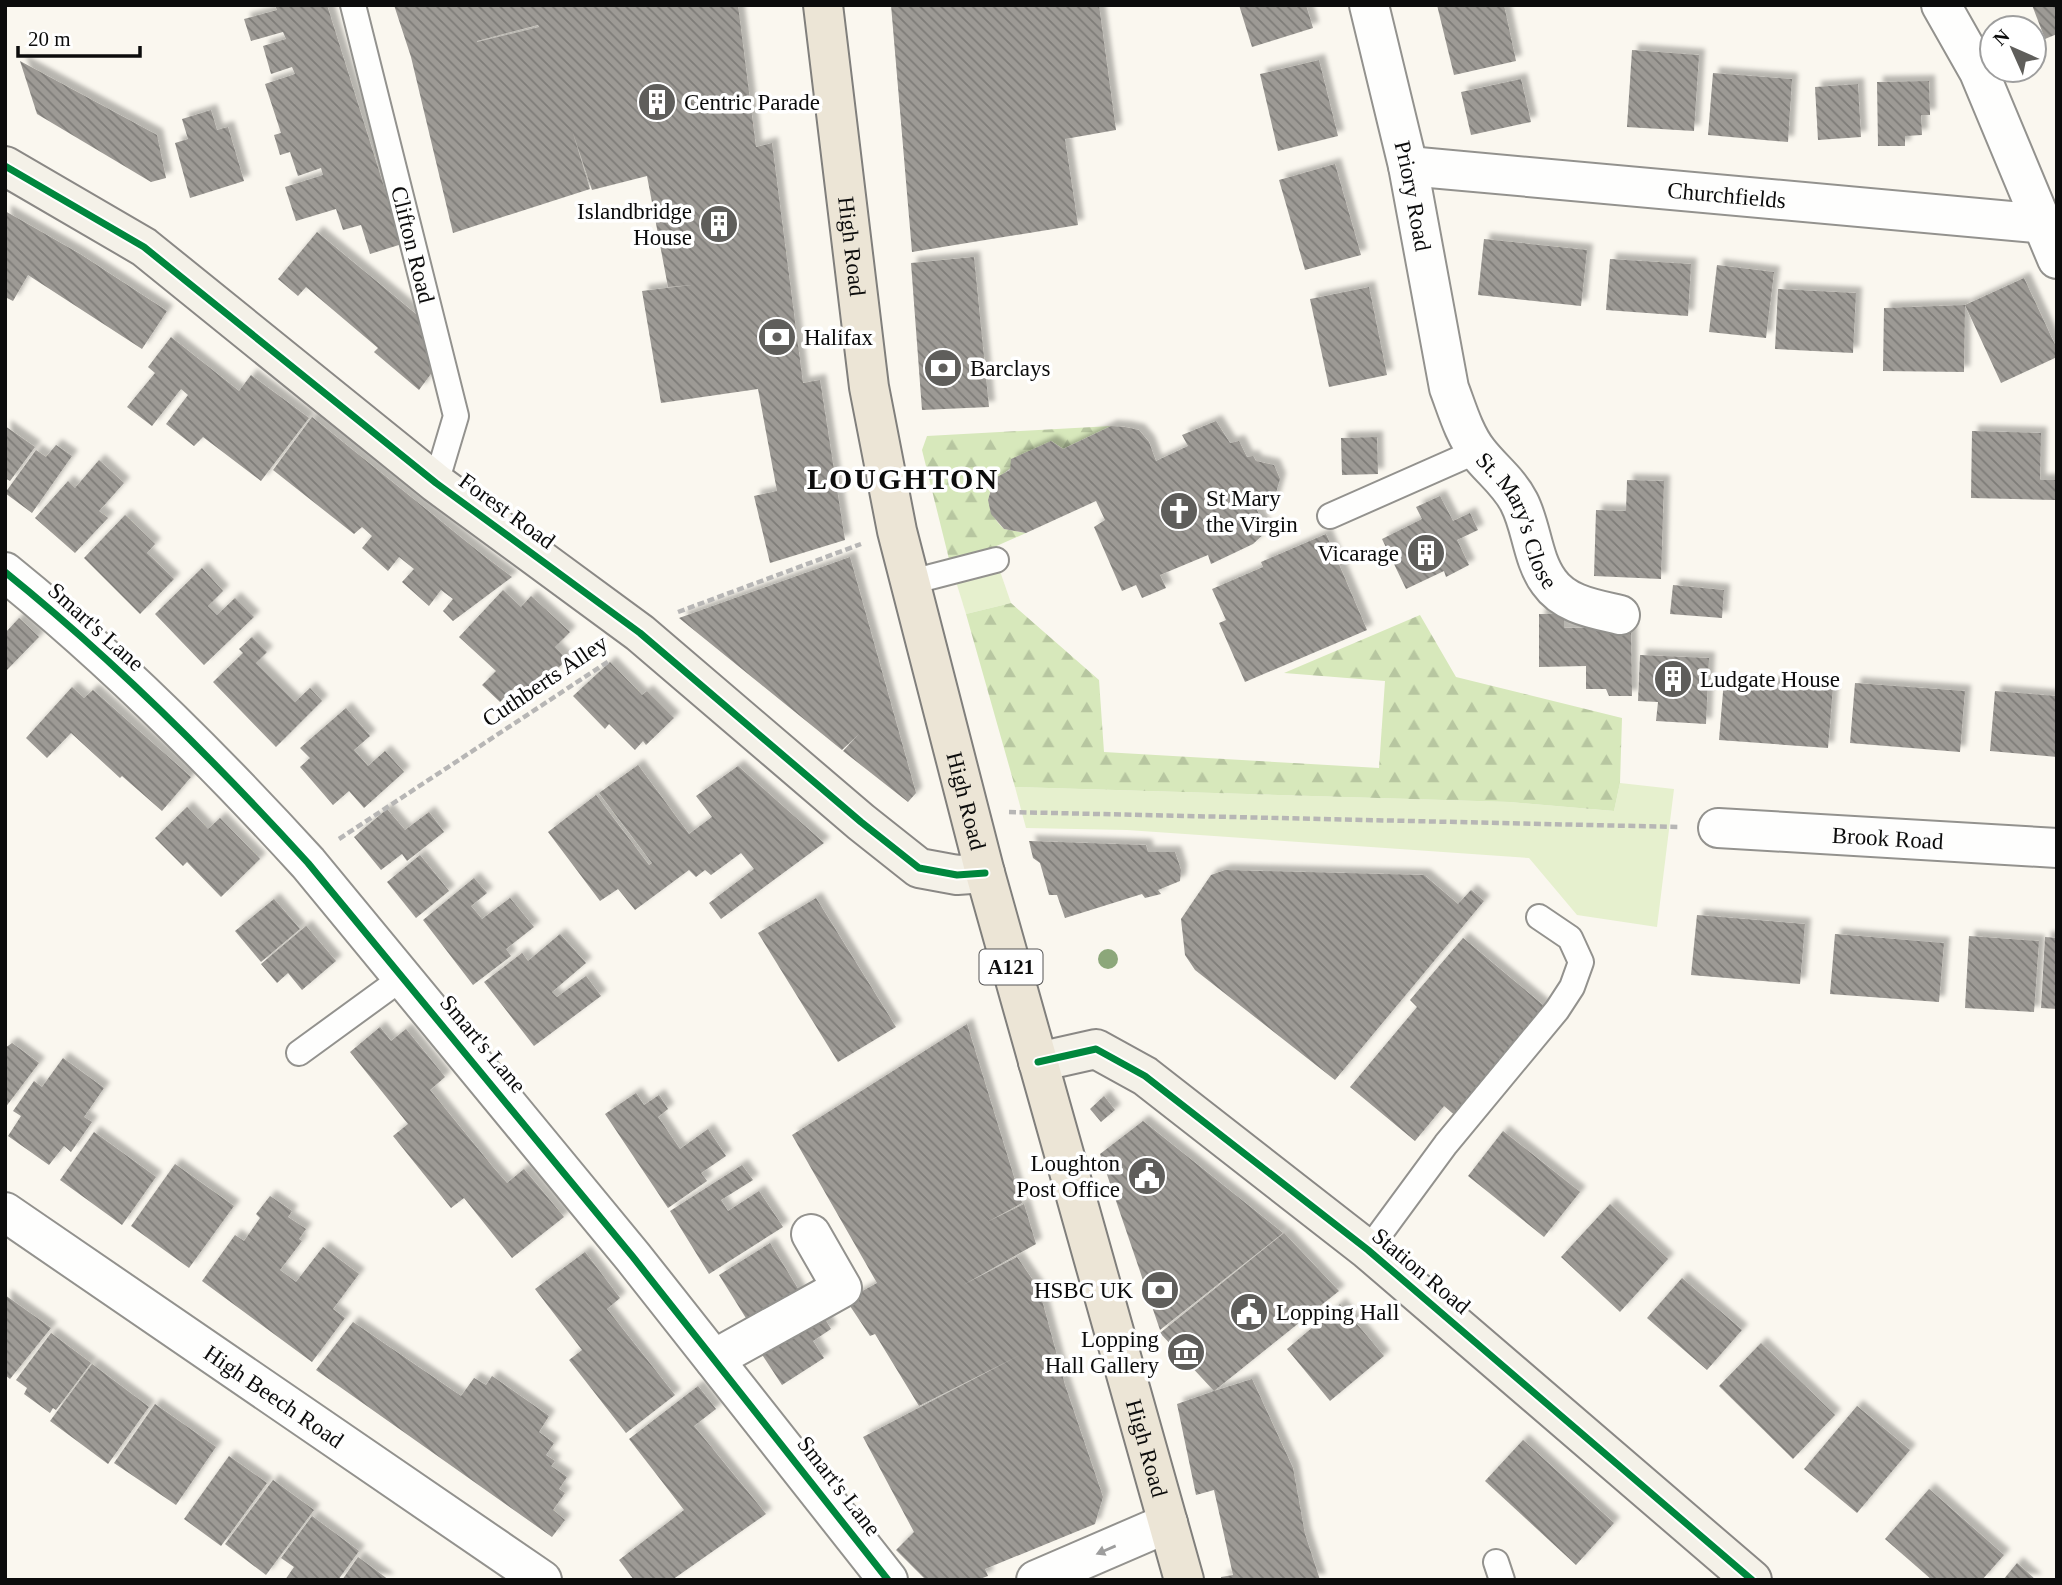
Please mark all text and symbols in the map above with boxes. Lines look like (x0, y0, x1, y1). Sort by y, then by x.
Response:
scale bar (18, 14, 140, 58)
north arrow (1978, 14, 2048, 84)
text: N (1989, 25, 2014, 50)
text: 20 m (28, 27, 71, 51)
building icon: Centric Parade (636, 81, 678, 123)
place label: Centric Parade (684, 90, 820, 115)
street label: Priory Road (1390, 138, 1436, 254)
street label: Churchfields (1666, 177, 1787, 213)
street label: Clifton Road (386, 184, 440, 306)
street label: High Road (834, 195, 871, 298)
place label: Islandbridge House (577, 199, 692, 250)
building icon: Islandbridge House (698, 203, 740, 245)
bank icon: Halifax (756, 316, 798, 358)
place label: Halifax (804, 325, 873, 350)
bank icon: Barclays (922, 347, 964, 389)
place label: Barclays (970, 356, 1051, 381)
street label: St. Mary's Close (1471, 447, 1562, 594)
district label: LOUGHTON (807, 462, 999, 495)
street label: Forest Road (454, 468, 560, 554)
place label: St Mary the Virgin (1206, 486, 1298, 537)
church icon: St Mary the Virgin (1158, 490, 1200, 532)
building icon: Vicarage (1405, 532, 1447, 574)
place label: Vicarage (1317, 541, 1399, 566)
street label: Smart's Lane (43, 578, 149, 676)
street label: Cuthberts Alley (478, 630, 613, 732)
building icon: Ludgate House (1652, 658, 1694, 700)
place label: Ludgate House (1700, 667, 1840, 692)
street label: High Road (942, 749, 991, 853)
street label: Brook Road (1831, 822, 1945, 854)
road number: A121 (979, 950, 1042, 984)
street label: Smart's Lane (435, 990, 531, 1098)
place label: Loughton Post Office (1016, 1151, 1120, 1202)
public building icon: Loughton Post Office (1126, 1155, 1168, 1197)
street label: Station Road (1367, 1223, 1475, 1319)
bank icon: HSBC UK (1139, 1269, 1181, 1311)
place label: HSBC UK (1034, 1278, 1133, 1303)
public building icon: Lopping Hall (1228, 1291, 1270, 1333)
place label: Lopping Hall (1276, 1300, 1399, 1325)
place label: Lopping Hall Gallery (1045, 1327, 1159, 1378)
museum icon: Lopping Hall Gallery (1165, 1331, 1207, 1373)
street label: High Beech Road (199, 1340, 349, 1453)
street label: High Road (1121, 1396, 1173, 1500)
street label: Smart's Lane (792, 1431, 886, 1541)
one-way arrow (1095, 1545, 1116, 1556)

